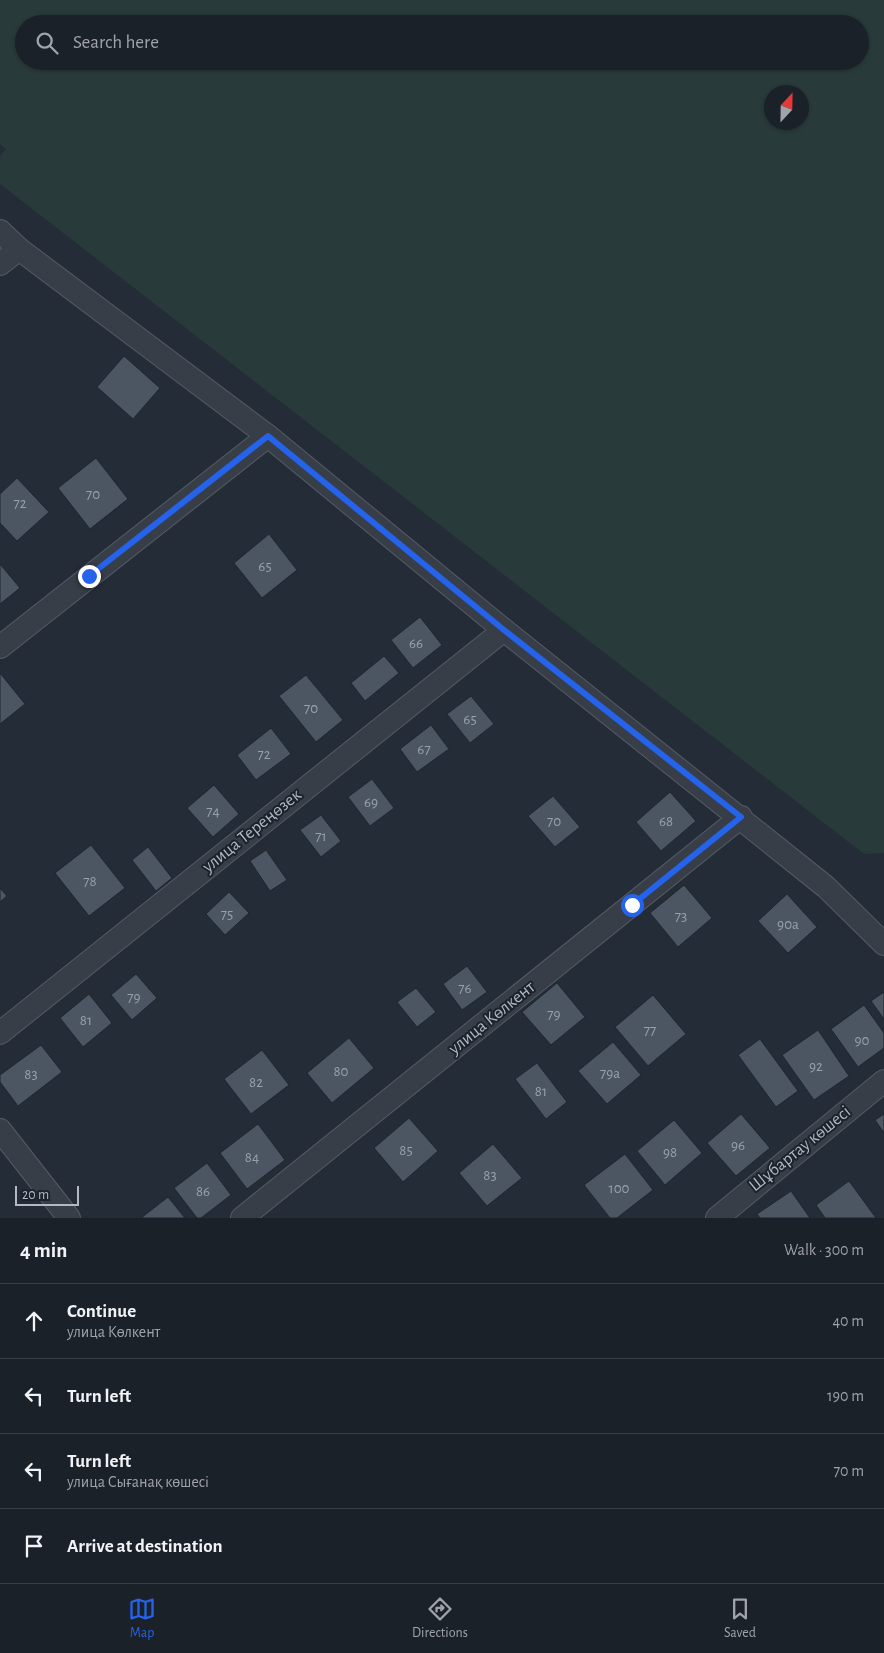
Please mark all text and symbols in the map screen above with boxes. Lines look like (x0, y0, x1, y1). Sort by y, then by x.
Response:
search box (15, 15, 869, 70)
icon: search (33, 29, 61, 57)
text: Search here (73, 33, 159, 52)
north arrow (764, 85, 809, 130)
house number: 70 (86, 487, 100, 502)
house number: 72 (13, 496, 27, 511)
house number: 65 (258, 559, 272, 574)
route end (78, 565, 101, 588)
house number: 66 (409, 636, 423, 651)
house number: 70 (304, 701, 318, 716)
house number: 65 (463, 712, 477, 727)
house number: 67 (417, 742, 431, 757)
house number: 72 (257, 747, 271, 762)
street label: улица Тереңөзек (198, 785, 305, 877)
house number: 69 (364, 795, 378, 810)
house number: 74 (206, 804, 220, 819)
house number: 70 (547, 814, 561, 829)
house number: 68 (659, 814, 673, 829)
house number: 71 (315, 829, 327, 844)
house number: 78 (83, 874, 97, 889)
route start (621, 894, 644, 917)
house number: 75 (221, 907, 233, 922)
house number: 73 (675, 909, 687, 924)
house number: 90а (777, 917, 799, 932)
street label: улица Көлкент (445, 978, 539, 1059)
house number: 76 (458, 981, 472, 996)
house number: 79 (127, 990, 141, 1005)
house number: 79 (547, 1007, 561, 1022)
house number: 81 (80, 1013, 92, 1028)
house number: 77 (644, 1023, 656, 1038)
house number: 90 (855, 1033, 870, 1048)
house number: 92 (809, 1059, 823, 1074)
house number: 80 (333, 1064, 349, 1079)
house number: 79а (600, 1066, 620, 1081)
house number: 83 (24, 1067, 38, 1082)
house number: 82 (249, 1075, 263, 1090)
house number: 81 (535, 1084, 547, 1099)
street label: Шұбартау көшесі (745, 1102, 854, 1195)
house number: 96 (731, 1138, 745, 1153)
house number: 85 (399, 1143, 413, 1158)
house number: 98 (663, 1145, 677, 1160)
house number: 84 (245, 1150, 259, 1165)
house number: 83 (483, 1168, 497, 1183)
house number: 100 (608, 1181, 630, 1196)
scale bar (15, 1183, 79, 1206)
house number: 86 (196, 1184, 210, 1199)
text: 20 m (22, 1188, 49, 1202)
text: 4 min (20, 1240, 67, 1261)
text: Walk · 300 m (784, 1242, 864, 1258)
text: Continue (67, 1302, 136, 1321)
icon: ahead (20, 1307, 48, 1335)
text: 40 m (832, 1313, 864, 1329)
text: улица Көлкент (67, 1324, 160, 1340)
icon: left (20, 1382, 48, 1410)
text: Turn left (67, 1387, 131, 1406)
text: 190 m (827, 1388, 864, 1404)
text: Turn left (67, 1452, 131, 1471)
icon: left (20, 1457, 48, 1485)
text: 70 m (833, 1463, 864, 1479)
text: улица Сығанақ көшесі (67, 1474, 209, 1490)
icon: arrive (20, 1532, 48, 1560)
text: Arrive at destination (67, 1537, 223, 1556)
tab: Map (128, 1595, 156, 1642)
tab: Directions (412, 1595, 468, 1642)
tab: Saved (724, 1595, 756, 1642)

